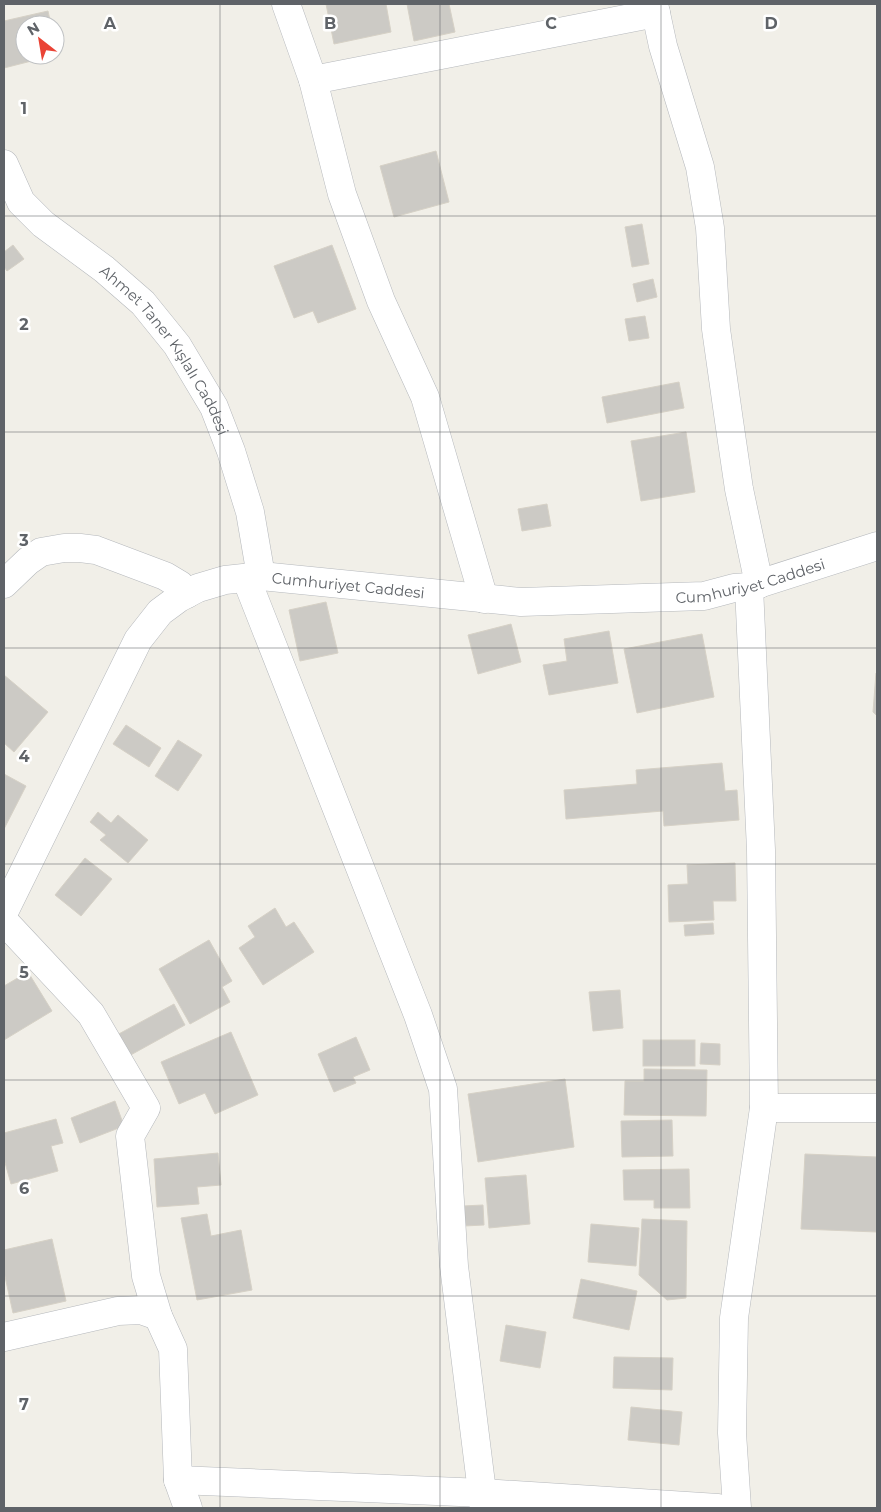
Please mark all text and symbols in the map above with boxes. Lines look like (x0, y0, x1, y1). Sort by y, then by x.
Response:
text: A (103, 14, 117, 33)
text: B (324, 14, 336, 33)
text: C (545, 14, 557, 33)
text: D (764, 14, 778, 33)
north arrow (15, 15, 65, 65)
text: N (24, 18, 43, 39)
text: 1 (21, 99, 27, 118)
street label: Ahmet Taner Kışlalı Caddesi (96, 260, 233, 438)
text: 2 (19, 315, 29, 334)
text: 3 (18, 531, 29, 550)
street label: Cumhuriyet Caddesi (675, 554, 827, 606)
street label: Cumhuriyet Caddesi (271, 568, 426, 602)
text: 4 (18, 747, 30, 766)
text: 5 (19, 963, 29, 982)
text: 6 (19, 1179, 29, 1198)
text: 7 (19, 1395, 29, 1414)

